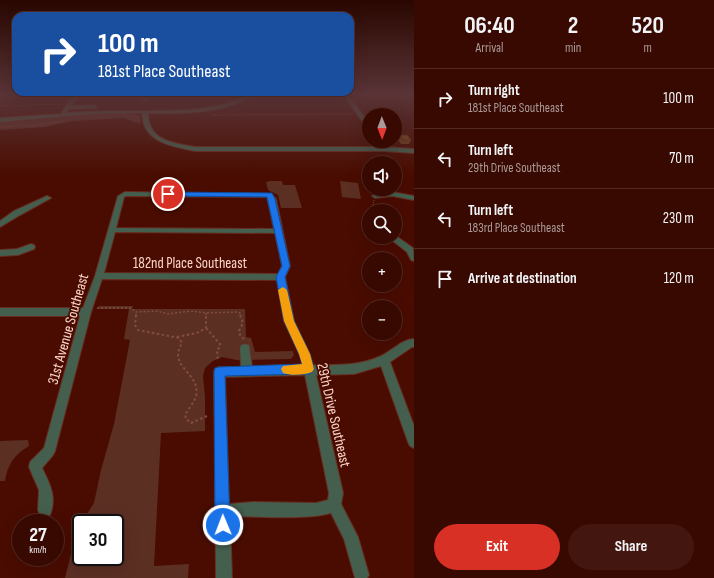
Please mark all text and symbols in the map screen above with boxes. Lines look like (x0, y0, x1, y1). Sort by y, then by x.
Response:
text: 06:40 (464, 11, 515, 40)
text: 2 (568, 11, 578, 40)
text: 520 (631, 11, 664, 40)
text: 100 m (98, 27, 159, 60)
icon: right (32, 28, 84, 80)
text: Arrival (475, 40, 503, 56)
text: min (565, 40, 581, 56)
text: m (643, 40, 652, 56)
text: 181st Place Southeast (98, 61, 230, 82)
text: Turn right (468, 81, 520, 100)
icon: right (434, 88, 456, 110)
text: 100 m (663, 89, 694, 108)
text: 181st Place Southeast (468, 100, 564, 116)
north arrow (362, 108, 402, 148)
map controls (362, 108, 402, 340)
text: Turn left (468, 141, 513, 160)
icon: left (434, 148, 456, 170)
text: 70 m (669, 149, 694, 168)
button: sound (362, 156, 402, 196)
text: 29th Drive Southeast (468, 160, 560, 176)
pin (151, 177, 185, 211)
icon: arrive (157, 183, 179, 205)
text: Turn left (468, 201, 513, 220)
button: search (362, 204, 402, 244)
icon: left (434, 208, 456, 230)
text: 230 m (663, 209, 694, 228)
text: 183rd Place Southeast (468, 220, 565, 236)
button: + (362, 252, 402, 292)
street label: 182nd Place Southeast (133, 254, 248, 273)
icon: arrive (434, 268, 456, 290)
text: Arrive at destination (468, 269, 577, 288)
text: 120 m (664, 269, 694, 288)
street label: 31st Avenue Southeast (44, 271, 94, 387)
button: − (362, 300, 402, 340)
street label: 29th Drive Southeast (312, 361, 355, 470)
position arrow (202, 504, 244, 546)
speed limit sign: 30 (72, 514, 124, 566)
text: 27 (29, 523, 47, 547)
button: Exit (434, 524, 560, 570)
button: Share (568, 524, 694, 570)
text: km/h (29, 544, 47, 556)

